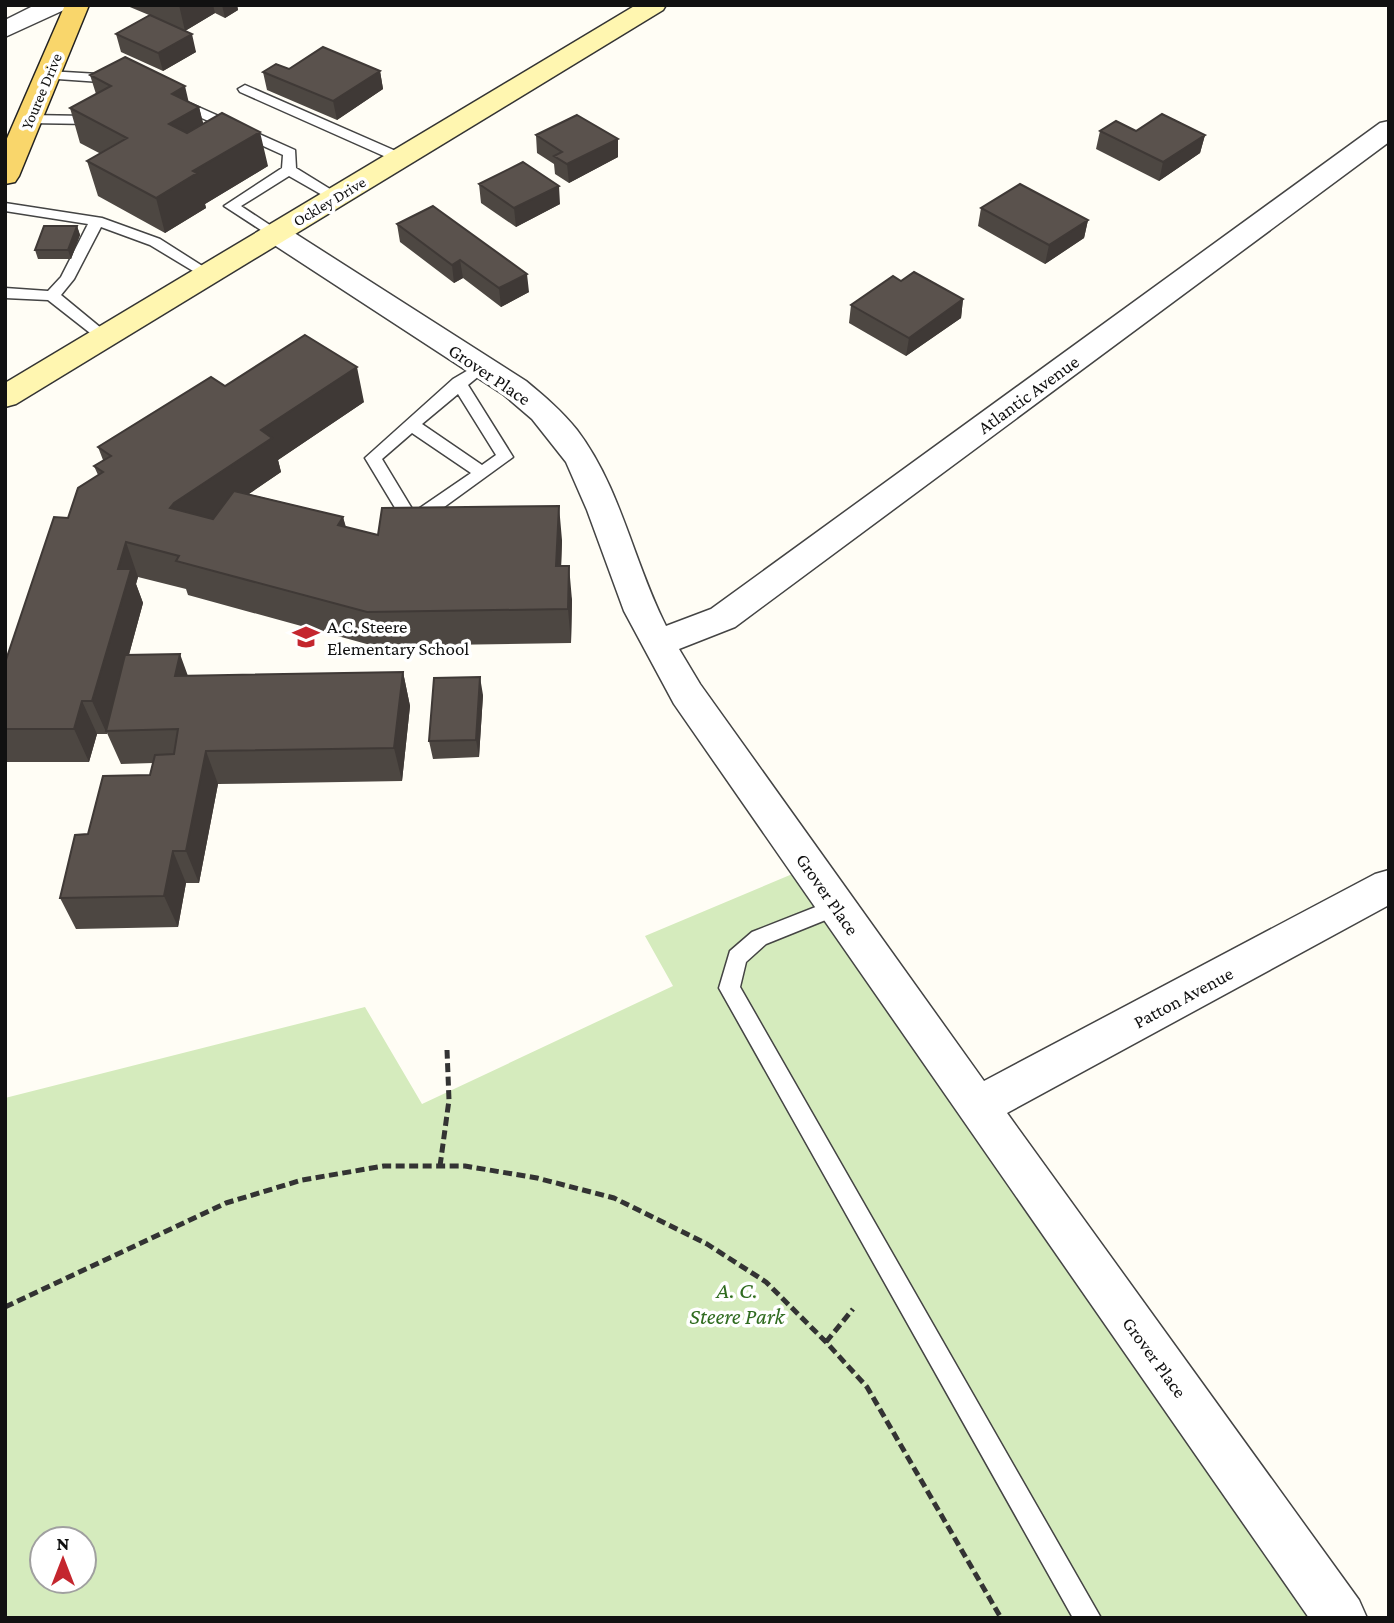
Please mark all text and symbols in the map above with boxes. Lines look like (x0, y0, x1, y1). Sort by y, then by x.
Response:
street label: Youree Drive (18, 51, 65, 132)
street label: Ockley Drive (290, 173, 369, 231)
street label: Grover Place (445, 339, 535, 410)
street label: Atlantic Avenue (974, 351, 1083, 438)
place label: A.C. Steere Elementary School (327, 616, 469, 659)
school or university icon: A.C. Steere Elementary School (291, 622, 321, 652)
street label: Grover Place (792, 850, 863, 939)
street label: Patton Avenue (1130, 962, 1237, 1032)
park label: A. C. Steere Park (689, 1277, 786, 1329)
street label: Grover Place (1118, 1313, 1191, 1402)
north arrow (28, 1525, 98, 1595)
text: N (57, 1533, 70, 1554)

